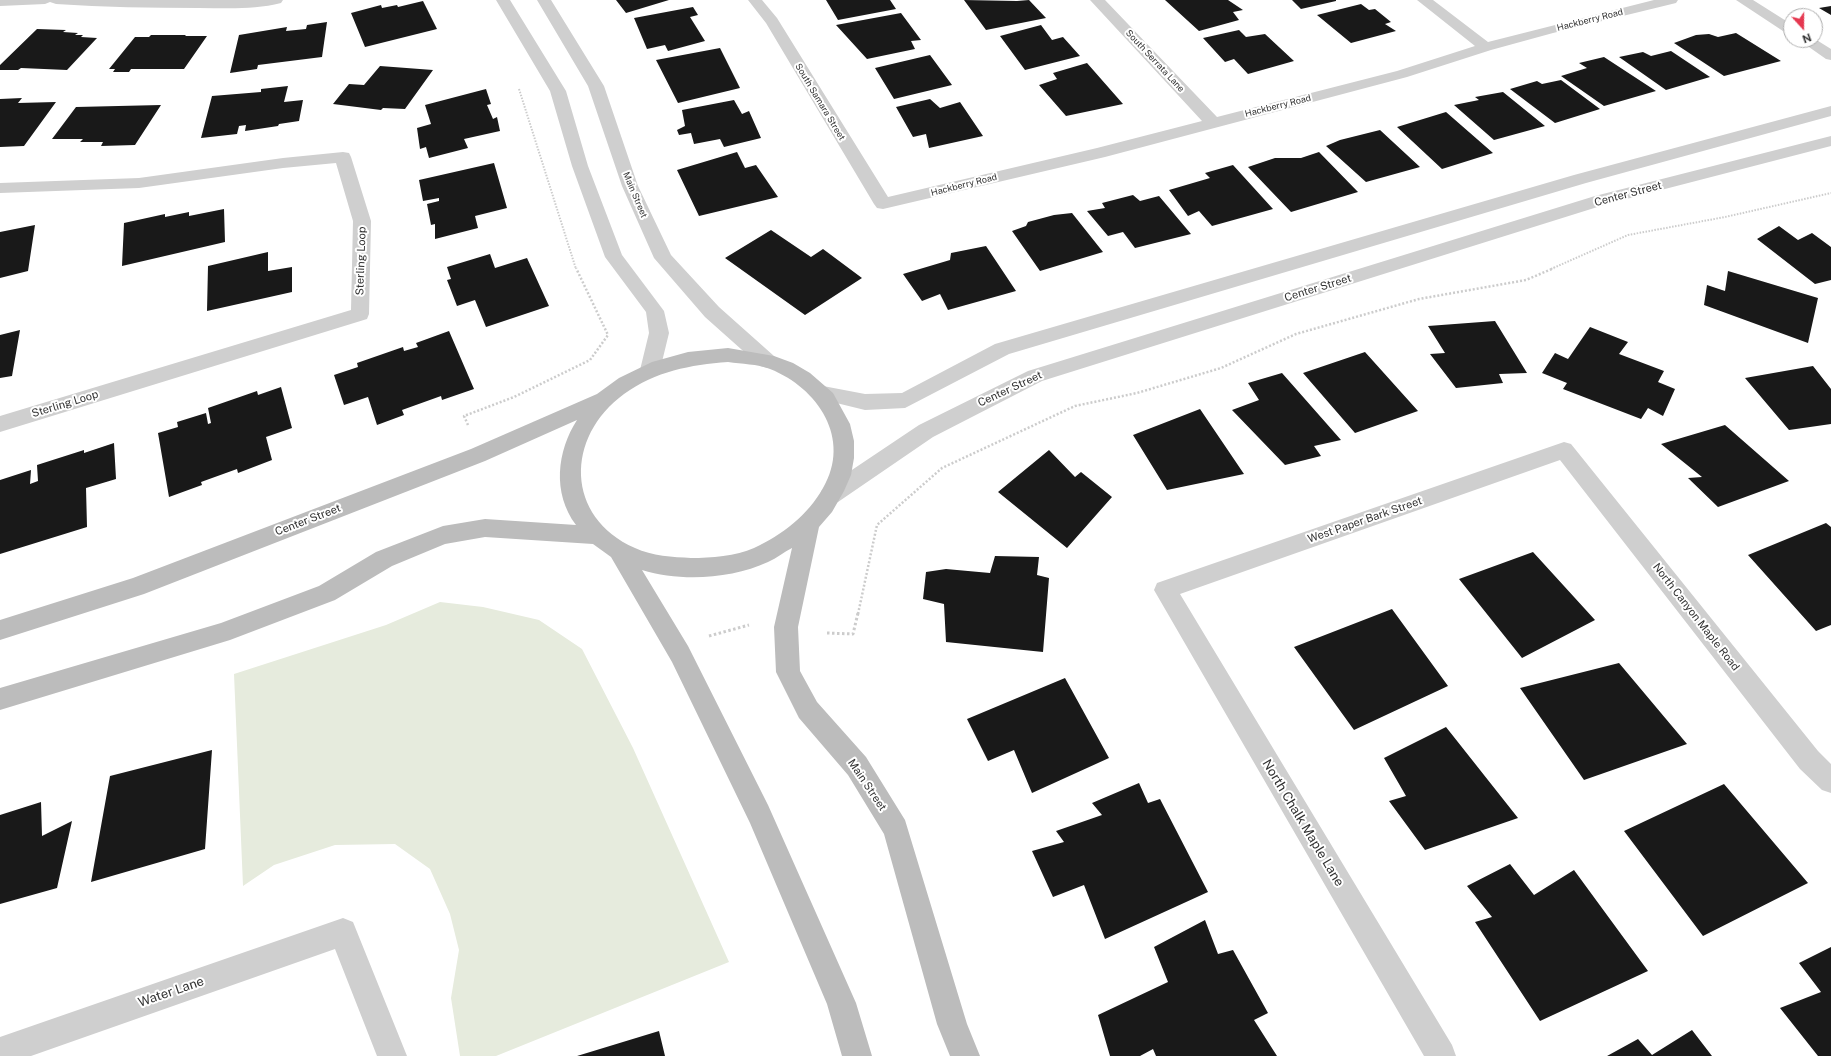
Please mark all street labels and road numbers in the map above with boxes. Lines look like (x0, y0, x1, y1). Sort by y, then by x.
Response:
street label: Hackberry Road (1556, 7, 1624, 33)
street label: South Serrata Lane (1123, 28, 1187, 94)
street label: South Samara Street (793, 62, 847, 142)
street label: Hackberry Road (1244, 93, 1312, 119)
street label: Main Street (620, 170, 650, 220)
street label: Hackberry Road (930, 172, 998, 198)
street label: Center Street (1593, 179, 1663, 209)
street label: Sterling Loop (353, 226, 369, 296)
street label: Center Street (1283, 272, 1353, 304)
street label: Center Street (976, 368, 1044, 410)
street label: Sterling Loop (30, 388, 100, 420)
street label: West Paper Bark Street (1306, 494, 1424, 546)
street label: Center Street (273, 501, 343, 539)
street label: North Canyon Maple Road (1650, 561, 1742, 673)
street label: Main Street (845, 757, 889, 813)
street label: North Chalk Maple Lane (1259, 757, 1347, 889)
street label: Water Lane (136, 973, 206, 1011)

